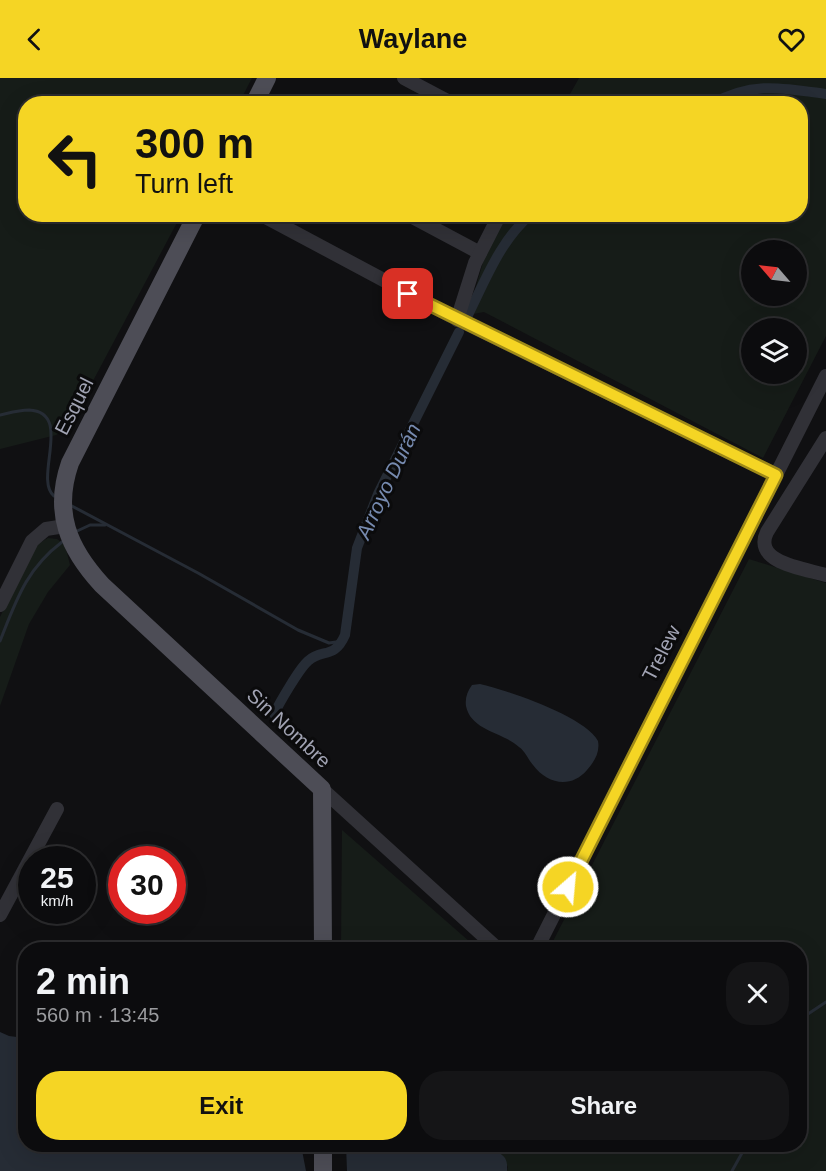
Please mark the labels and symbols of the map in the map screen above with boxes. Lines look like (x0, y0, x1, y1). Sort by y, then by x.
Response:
north arrow (741, 240, 807, 306)
pin (382, 268, 433, 319)
street label: Esquel (50, 374, 98, 438)
water label: Arroyo Durán (350, 420, 425, 544)
street label: Trelew (638, 621, 685, 684)
street label: Sin Nombre (243, 684, 335, 772)
speed limit sign: 30 (108, 846, 186, 924)
position arrow (536, 855, 600, 919)

